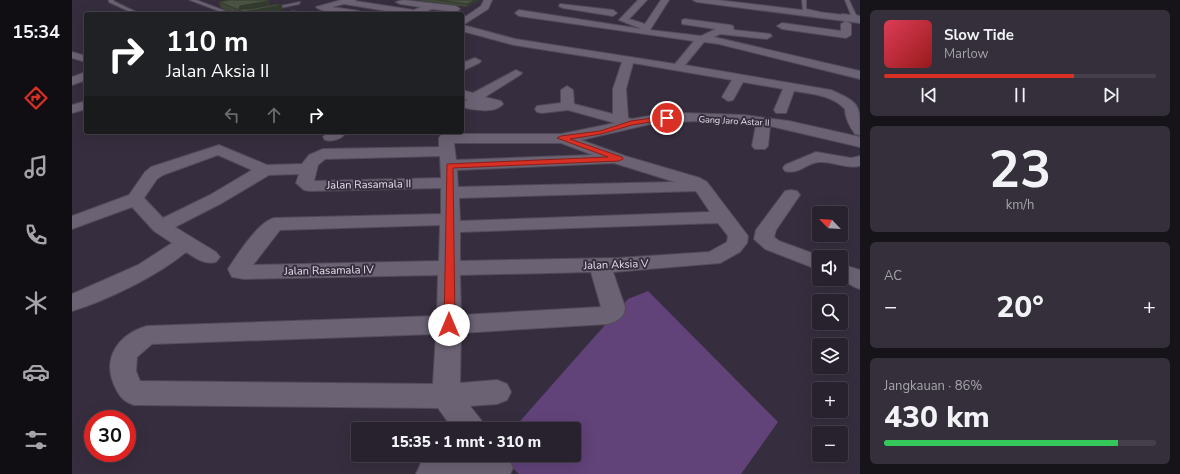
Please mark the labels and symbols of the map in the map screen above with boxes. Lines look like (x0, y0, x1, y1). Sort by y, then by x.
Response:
pin (650, 101, 684, 135)
street label: Gang Jaro Astar II (698, 113, 770, 129)
street label: Jalan Rasamala II (326, 176, 411, 193)
north arrow (812, 206, 848, 242)
street label: Jalan Aksia V (582, 256, 649, 273)
street label: Jalan Rasamala IV (283, 262, 374, 279)
position arrow (428, 304, 470, 346)
speed limit sign: 30 (84, 410, 136, 462)

